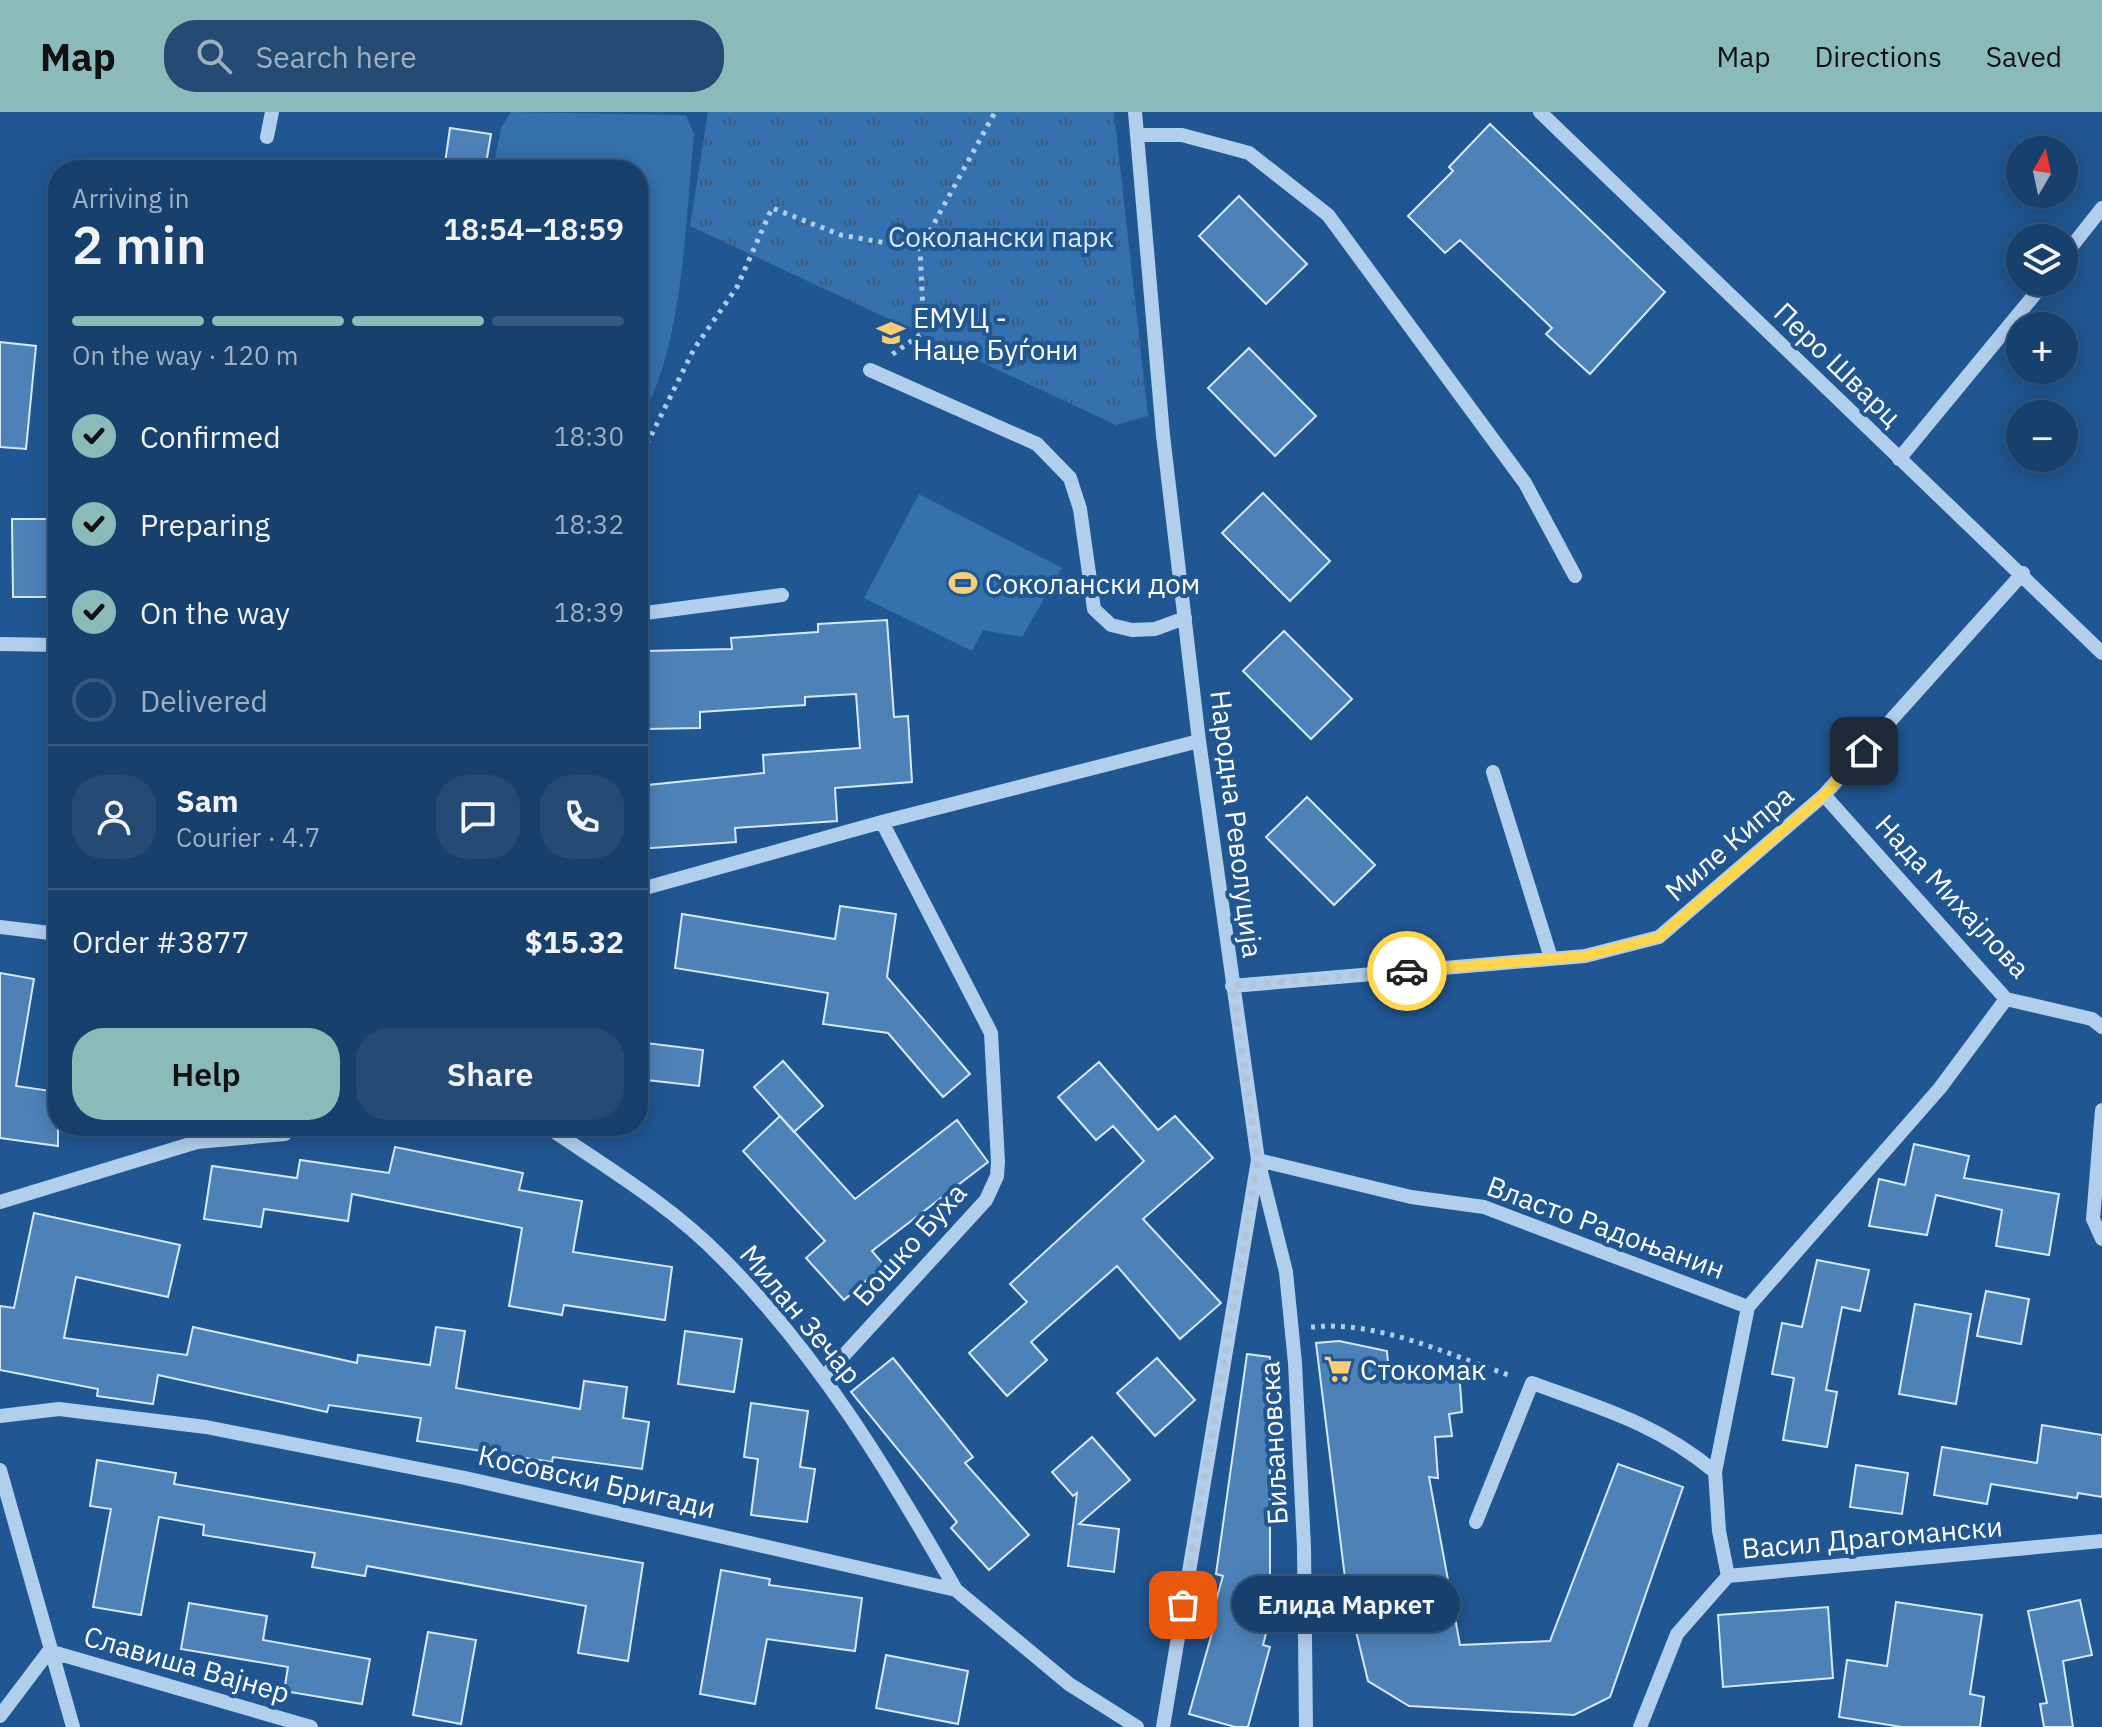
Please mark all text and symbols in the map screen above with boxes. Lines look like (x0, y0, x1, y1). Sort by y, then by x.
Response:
search box (164, 20, 724, 92)
text: Map (40, 32, 116, 81)
icon: search (192, 34, 236, 78)
text: Search here (256, 37, 417, 76)
text: Map (1716, 38, 1770, 75)
text: Directions (1814, 38, 1942, 75)
text: Saved (1986, 38, 2062, 75)
north arrow (2006, 136, 2078, 208)
map controls (2006, 136, 2078, 472)
text: Arriving in (72, 181, 189, 215)
text: 18:54–18:59 (443, 209, 624, 248)
text: 2 min (72, 211, 207, 278)
park label: Соколански парк (888, 218, 1114, 255)
button: layers (2006, 224, 2078, 296)
street label: Перо Шварц (1766, 294, 1910, 434)
place label: ЕМУЦ - Наце Буѓони (913, 299, 1078, 368)
button: + (2006, 312, 2078, 384)
school or university icon: ЕМУЦ - Наце Буѓони (876, 318, 906, 348)
text: On the way · 120 m (72, 338, 298, 372)
button: − (2006, 400, 2078, 472)
icon: check (72, 414, 116, 458)
text: Confirmed (140, 417, 281, 456)
text: 18:30 (554, 419, 624, 453)
icon: check (72, 502, 116, 546)
text: Preparing (140, 505, 270, 544)
text: 18:32 (554, 507, 624, 541)
place label: Соколански дом (985, 565, 1200, 602)
sports icon: Соколански дом (948, 568, 978, 598)
icon: check (72, 590, 116, 634)
text: On the way (140, 593, 290, 632)
text: 18:39 (554, 595, 624, 629)
text: Delivered (140, 681, 268, 720)
street label: Народна Револуција (1202, 688, 1272, 960)
pin (1830, 717, 1898, 785)
icon: home (1842, 729, 1886, 773)
button: person (72, 775, 156, 859)
button: chat (436, 775, 520, 859)
button: phone (540, 775, 624, 859)
street label: Миле Кипра (1657, 777, 1801, 909)
text: Sam (176, 781, 239, 820)
street label: Нада Михајлова (1868, 806, 2038, 986)
text: Courier · 4.7 (176, 820, 320, 854)
text: Order #3877 (72, 922, 249, 961)
text: $15.32 (525, 922, 624, 961)
courier (1367, 931, 1447, 1011)
icon: car (1385, 949, 1429, 993)
button: Help (72, 1028, 340, 1120)
button: Share (356, 1028, 624, 1120)
street label: Власто Радоњанин (1482, 1167, 1730, 1287)
street label: Бошко Буха (844, 1174, 974, 1313)
street label: Милан Зечар (732, 1237, 870, 1391)
place label: Стокомак (1360, 1351, 1486, 1388)
supermarket icon: Стокомак (1323, 1354, 1353, 1384)
street label: Биљановска (1250, 1360, 1296, 1526)
street label: Косовски Бригади (475, 1436, 719, 1526)
street label: Васил Драгомански (1740, 1507, 2004, 1567)
pin (1149, 1571, 1217, 1639)
callout: Елида Маркет (1231, 1577, 1459, 1633)
icon: bag (1161, 1583, 1205, 1627)
text: Елида Маркет (1257, 1587, 1435, 1621)
street label: Славиша Вајнер (80, 1617, 294, 1711)

